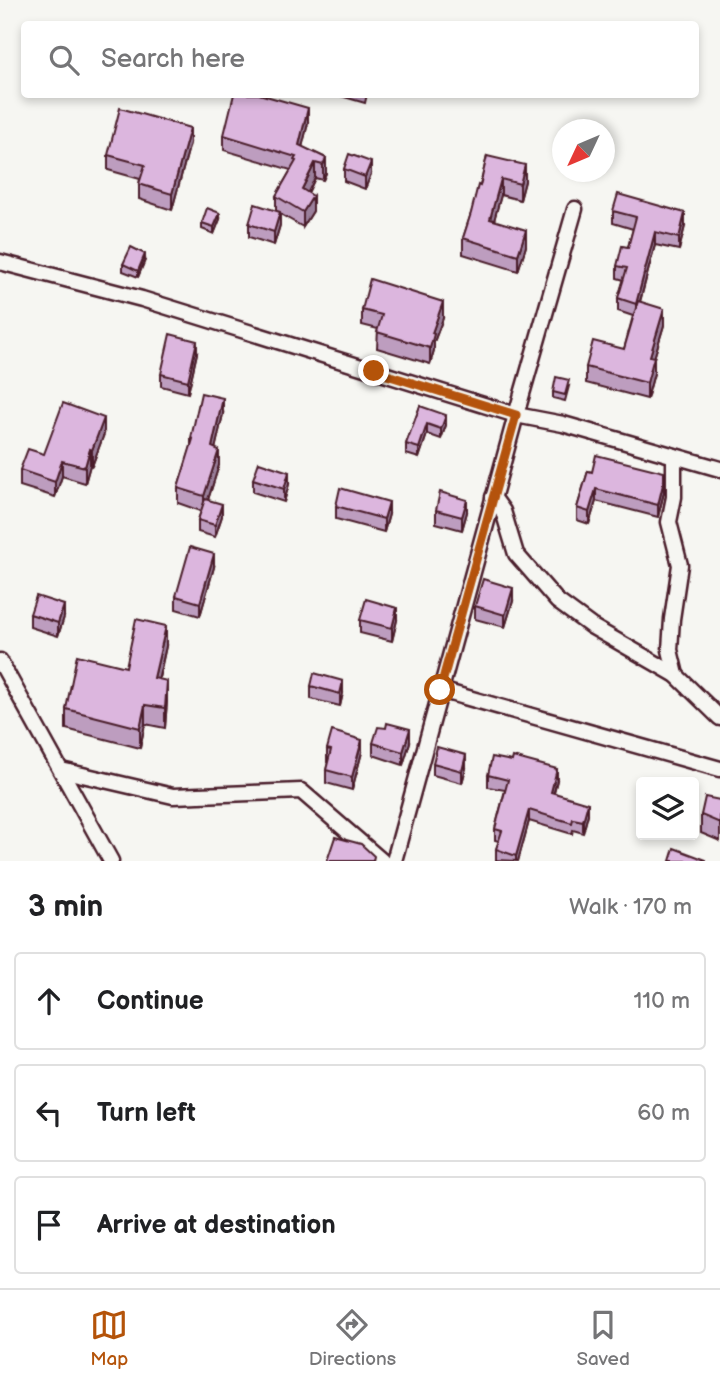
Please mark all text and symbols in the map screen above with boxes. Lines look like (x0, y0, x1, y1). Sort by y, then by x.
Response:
search box (21, 21, 699, 98)
icon: search (45, 41, 83, 79)
text: Search here (101, 44, 245, 75)
north arrow (552, 119, 615, 182)
route end (358, 355, 389, 386)
route start (424, 674, 455, 705)
map controls (636, 777, 699, 840)
button: layers (636, 777, 699, 840)
text: 3 min (28, 889, 103, 925)
text: Walk · 170 m (569, 893, 692, 921)
icon: ahead (30, 982, 68, 1020)
text: Continue (97, 986, 204, 1017)
text: 110 m (633, 987, 690, 1015)
icon: left (30, 1094, 68, 1132)
text: Turn left (97, 1098, 196, 1129)
text: 60 m (637, 1099, 690, 1127)
icon: arrive (30, 1206, 68, 1244)
text: Arrive at destination (97, 1210, 336, 1241)
tab: Map (90, 1306, 128, 1371)
tab: Directions (309, 1306, 396, 1371)
tab: Saved (576, 1306, 630, 1371)

